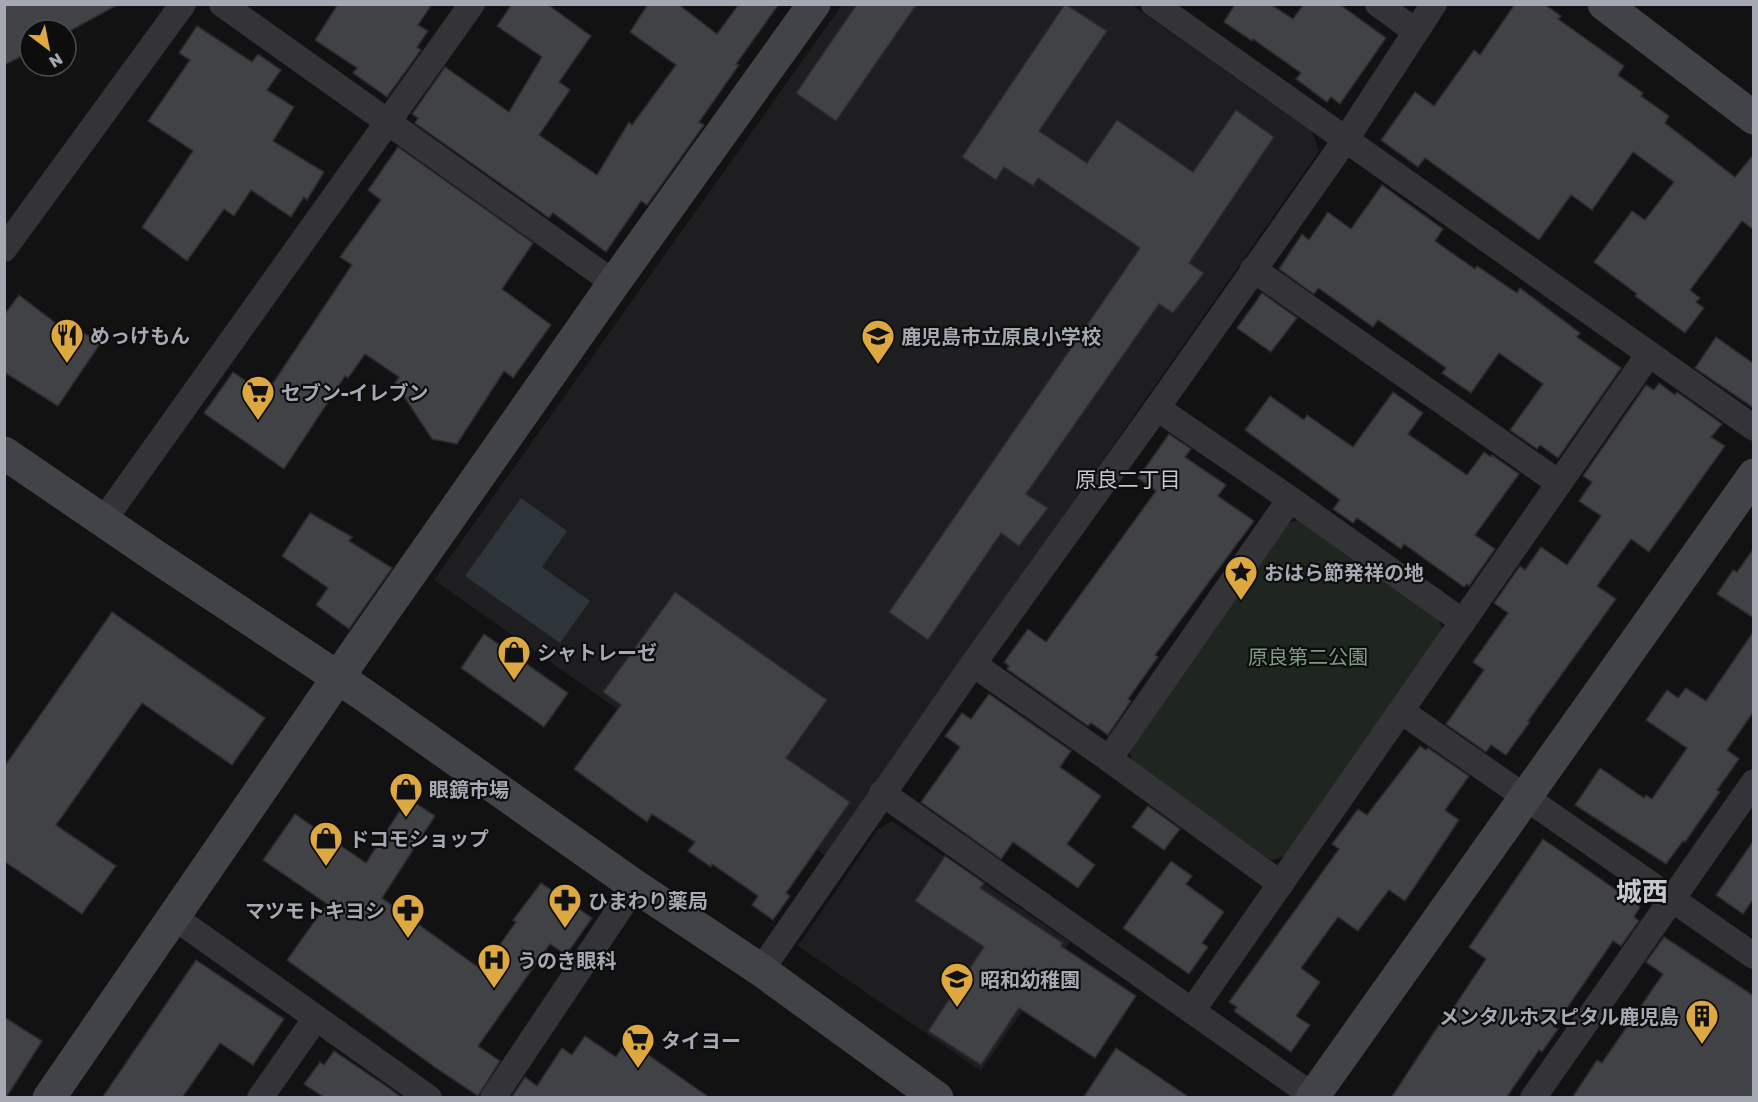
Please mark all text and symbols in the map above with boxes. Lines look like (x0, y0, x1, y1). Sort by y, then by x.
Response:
north arrow (18, 18, 78, 78)
text: N (45, 49, 66, 72)
restaurant icon: めっけもん (49, 317, 85, 364)
school or university icon: 鹿児島市立原良小学校 (860, 318, 896, 365)
place label: めっけもん (90, 323, 190, 347)
place label: 鹿児島市立原良小学校 (901, 324, 1101, 348)
supermarket icon: セブン-イレブン (240, 374, 276, 421)
place label: セブン-イレブン (281, 380, 429, 404)
district label: 原良二丁目 (1076, 466, 1181, 492)
place icon: おはら節発祥の地 (1223, 554, 1259, 601)
place label: おはら節発祥の地 (1264, 560, 1424, 584)
shop icon: シャトレーゼ (496, 634, 532, 681)
place label: シャトレーゼ (537, 640, 657, 664)
park label: 原良第二公園 (1248, 644, 1368, 668)
shop icon: 眼鏡市場 (388, 771, 424, 818)
place label: 眼鏡市場 (429, 777, 509, 801)
shop icon: ドコモショップ (308, 820, 344, 867)
place label: ドコモショップ (349, 826, 489, 850)
district label: 城西 (1616, 876, 1668, 907)
pharmacy icon: ひまわり薬局 (547, 882, 583, 929)
place label: ひまわり薬局 (588, 888, 708, 912)
pharmacy icon: マツモトキヨシ (390, 892, 426, 939)
place label: マツモトキヨシ (245, 898, 385, 922)
hospital icon: うのき眼科 (476, 942, 512, 989)
place label: うのき眼科 (517, 948, 616, 972)
school or university icon: 昭和幼稚園 (939, 961, 975, 1008)
place label: 昭和幼稚園 (980, 967, 1080, 991)
building icon: メンタルホスピタル鹿児島 (1684, 998, 1720, 1045)
place label: メンタルホスピタル鹿児島 (1439, 1004, 1679, 1028)
supermarket icon: タイヨー (620, 1022, 656, 1069)
place label: タイヨー (661, 1028, 741, 1052)

